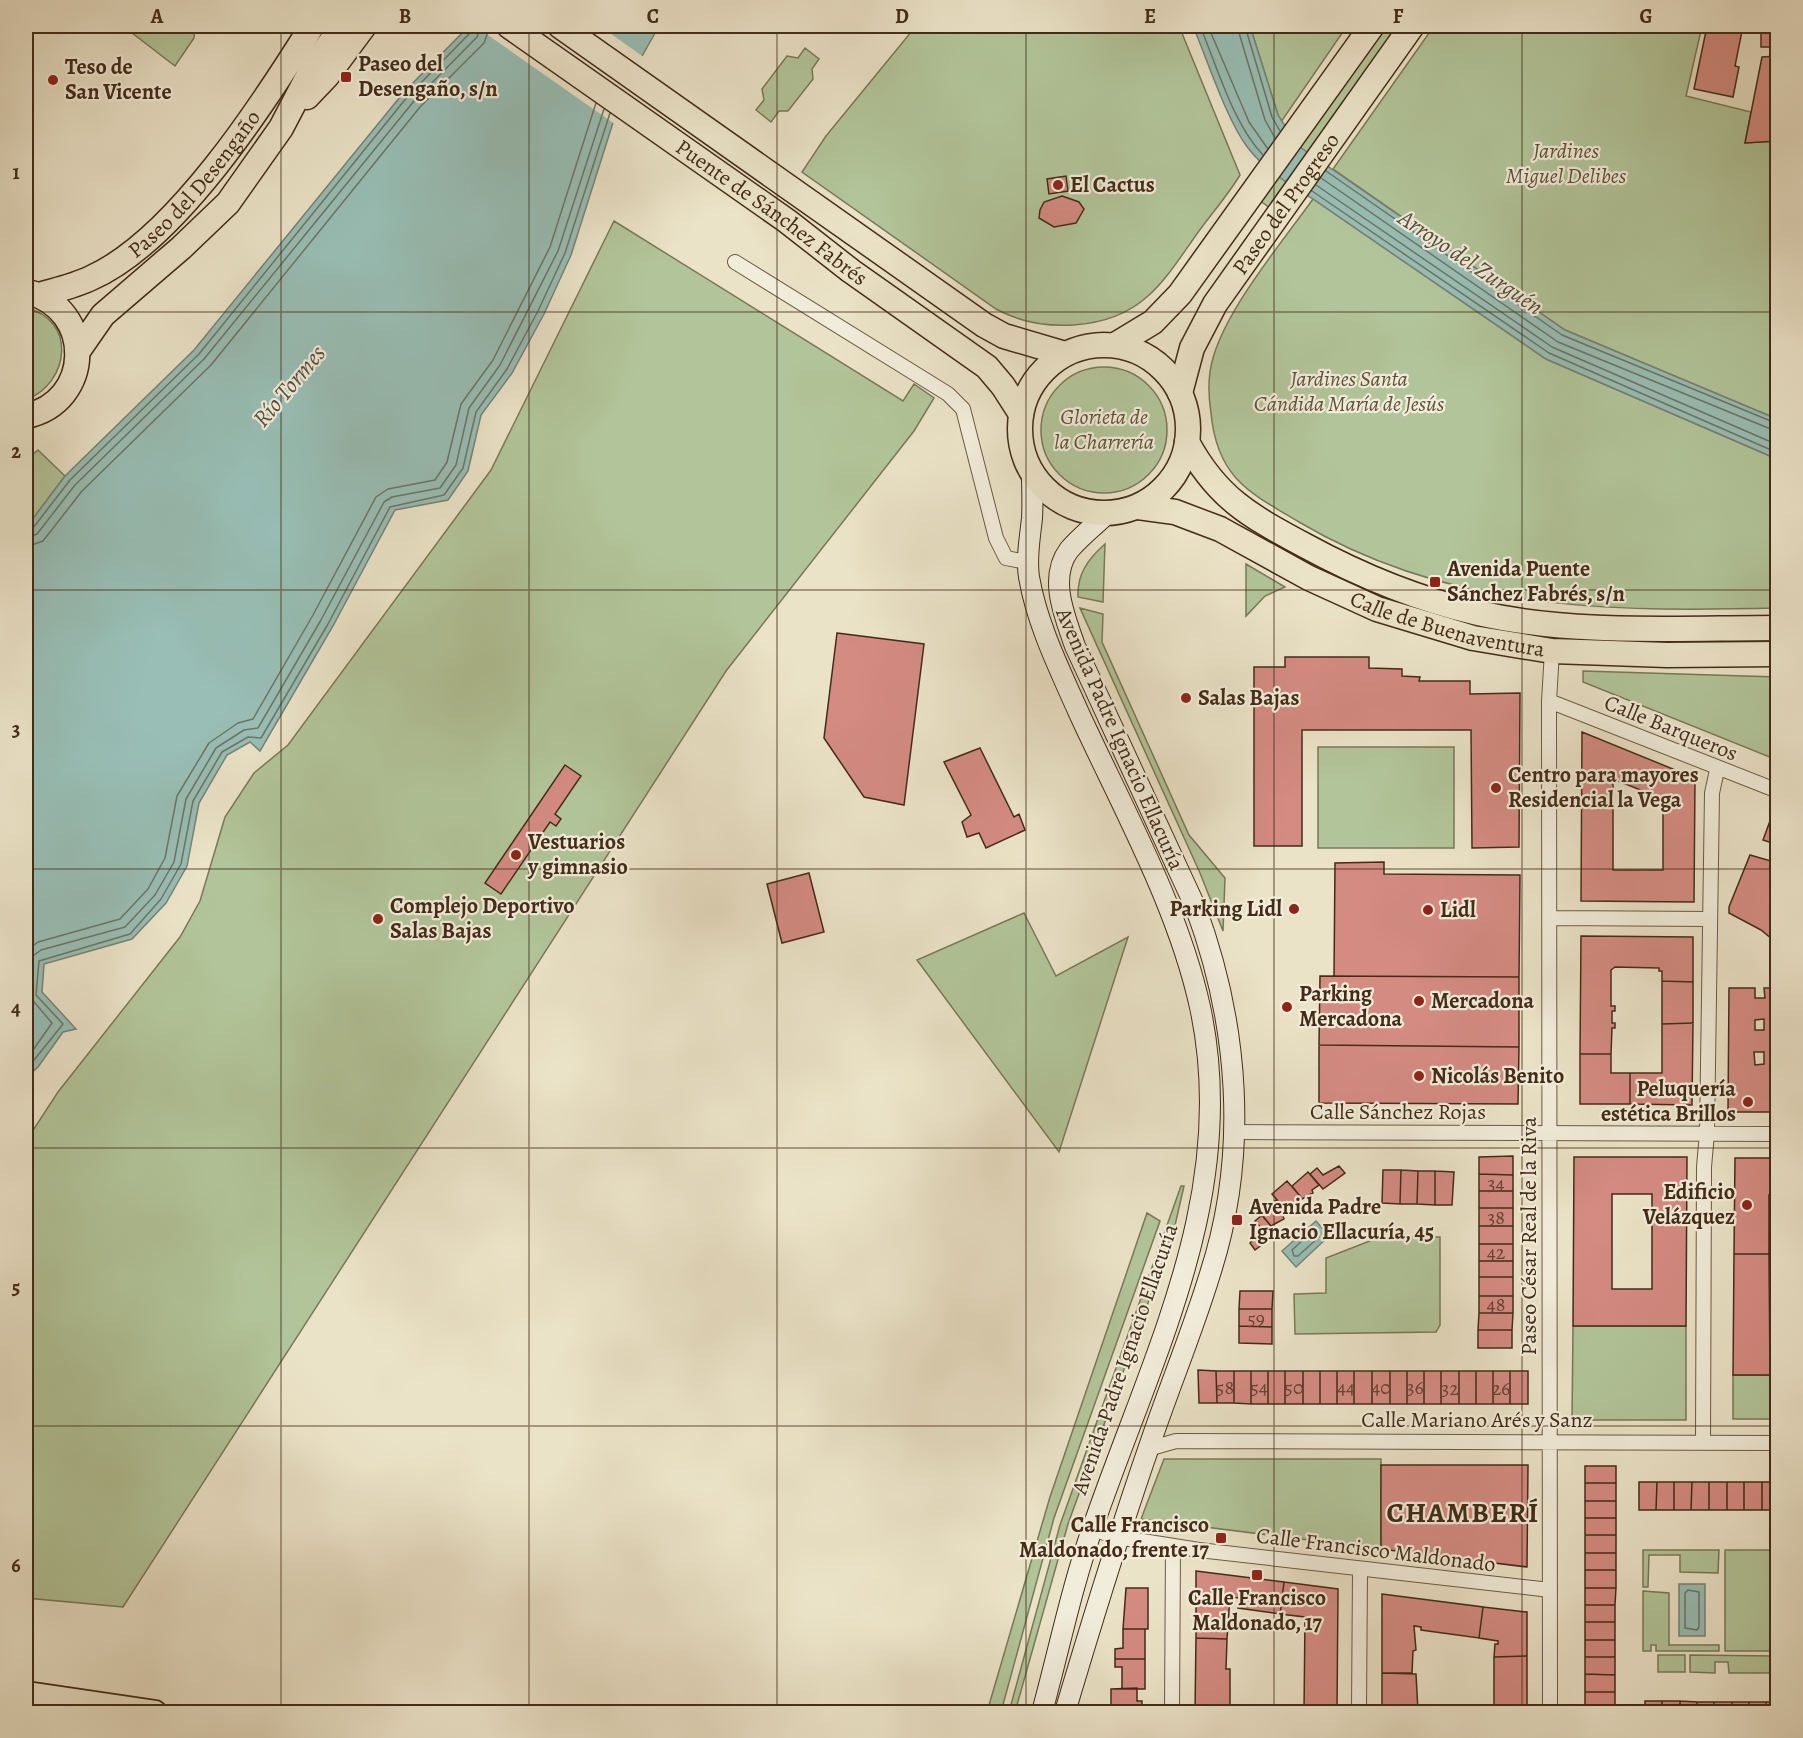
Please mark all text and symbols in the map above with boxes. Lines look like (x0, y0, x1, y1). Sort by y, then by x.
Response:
text: A (150, 3, 164, 30)
text: B (399, 3, 411, 30)
text: C (647, 3, 659, 30)
text: D (895, 3, 909, 30)
text: E (1144, 3, 1156, 30)
text: F (1393, 3, 1404, 30)
text: G (1639, 3, 1653, 30)
place label: Paseo del Desengaño, s/n (358, 49, 498, 104)
place label: Teso de San Vicente (65, 52, 172, 107)
marker: Paseo del Desengaño, s/n (339, 70, 353, 84)
marker: Teso de San Vicente (46, 73, 60, 87)
street label: Paseo del Desengaño (122, 104, 268, 265)
street label: Paseo del Progreso (1225, 127, 1347, 281)
street label: Puente de Sánchez Fabrés (669, 132, 873, 293)
park label: Jardines Miguel Delibes (1506, 136, 1627, 191)
text: 1 (12, 159, 20, 186)
place label: El Cactus (1070, 170, 1155, 200)
marker: El Cactus (1051, 178, 1065, 192)
water label: Arroyo del Zurguén (1391, 201, 1550, 322)
water label: Río Tormes (245, 338, 333, 434)
park label: Jardines Santa Cándida María de Jesús (1254, 364, 1445, 419)
park label: Glorieta de la Charrería (1054, 402, 1154, 457)
text: 2 (11, 438, 21, 465)
place label: Avenida Puente Sánchez Fabrés, s/n (1446, 554, 1625, 609)
marker: Avenida Puente Sánchez Fabrés, s/n (1428, 575, 1442, 589)
street label: Calle de Buenaventura (1345, 584, 1548, 665)
street label: Avenida Padre Ignacio Ellacuría (1048, 602, 1192, 876)
place label: Salas Bajas (1198, 683, 1299, 713)
street label: Calle Barqueros (1600, 688, 1742, 768)
marker: Salas Bajas (1179, 691, 1193, 705)
text: 3 (12, 716, 20, 743)
place label: Centro para mayores Residencial la Vega (1508, 760, 1699, 815)
marker: Centro para mayores Residencial la Vega (1489, 781, 1503, 795)
place label: Vestuarios y gimnasio (527, 827, 628, 882)
marker: Vestuarios y gimnasio (509, 848, 523, 862)
place label: Complejo Deportivo Salas Bajas (390, 891, 575, 946)
place label: Parking Lidl (1169, 894, 1282, 924)
place label: Lidl (1440, 895, 1476, 925)
marker: Parking Lidl (1287, 902, 1301, 916)
marker: Lidl (1421, 903, 1435, 917)
marker: Complejo Deportivo Salas Bajas (371, 912, 385, 926)
place label: Parking Mercadona (1299, 979, 1403, 1034)
place label: Mercadona (1431, 986, 1535, 1016)
marker: Mercadona (1412, 994, 1426, 1008)
text: 4 (11, 995, 21, 1022)
marker: Parking Mercadona (1280, 1000, 1294, 1014)
place label: Nicolás Benito (1431, 1061, 1564, 1091)
marker: Nicolás Benito (1412, 1069, 1426, 1083)
place label: Peluquería estética Brillos (1601, 1074, 1736, 1129)
marker: Peluquería estética Brillos (1741, 1095, 1755, 1109)
street label: Calle Sánchez Rojas (1310, 1097, 1486, 1127)
street label: Paseo César Real de la Riva (1514, 1116, 1544, 1355)
house number: 34 (1487, 1170, 1505, 1197)
place label: Edificio Velázquez (1642, 1177, 1735, 1232)
place label: Avenida Padre Ignacio Ellacuría, 45 (1248, 1192, 1434, 1247)
marker: Edificio Velázquez (1740, 1198, 1754, 1212)
house number: 38 (1487, 1204, 1505, 1231)
marker: Avenida Padre Ignacio Ellacuría, 45 (1230, 1213, 1244, 1227)
street label: Avenida Padre Ignacio Ellacuría (1064, 1219, 1186, 1499)
house number: 42 (1487, 1239, 1506, 1266)
text: 5 (12, 1274, 20, 1301)
house number: 48 (1487, 1291, 1505, 1318)
house number: 59 (1247, 1305, 1265, 1332)
house number: 58 (1216, 1374, 1234, 1401)
house number: 54 (1250, 1374, 1268, 1401)
house number: 50 (1284, 1374, 1304, 1401)
house number: 44 (1337, 1374, 1355, 1401)
house number: 40 (1371, 1374, 1391, 1401)
house number: 36 (1406, 1374, 1424, 1401)
house number: 32 (1441, 1375, 1459, 1402)
house number: 26 (1492, 1375, 1510, 1402)
street label: Calle Mariano Arés y Sanz (1361, 1405, 1593, 1435)
district label: CHAMBERÍ (1386, 1494, 1540, 1532)
place label: Calle Francisco Maldonado, frente 17 (1019, 1510, 1210, 1565)
street label: Calle Francisco Maldonado (1255, 1520, 1497, 1580)
marker: Calle Francisco Maldonado, frente 17 (1214, 1531, 1228, 1545)
text: 6 (11, 1552, 21, 1579)
marker: Calle Francisco Maldonado, 17 (1250, 1568, 1264, 1582)
place label: Calle Francisco Maldonado, 17 (1188, 1583, 1326, 1638)

